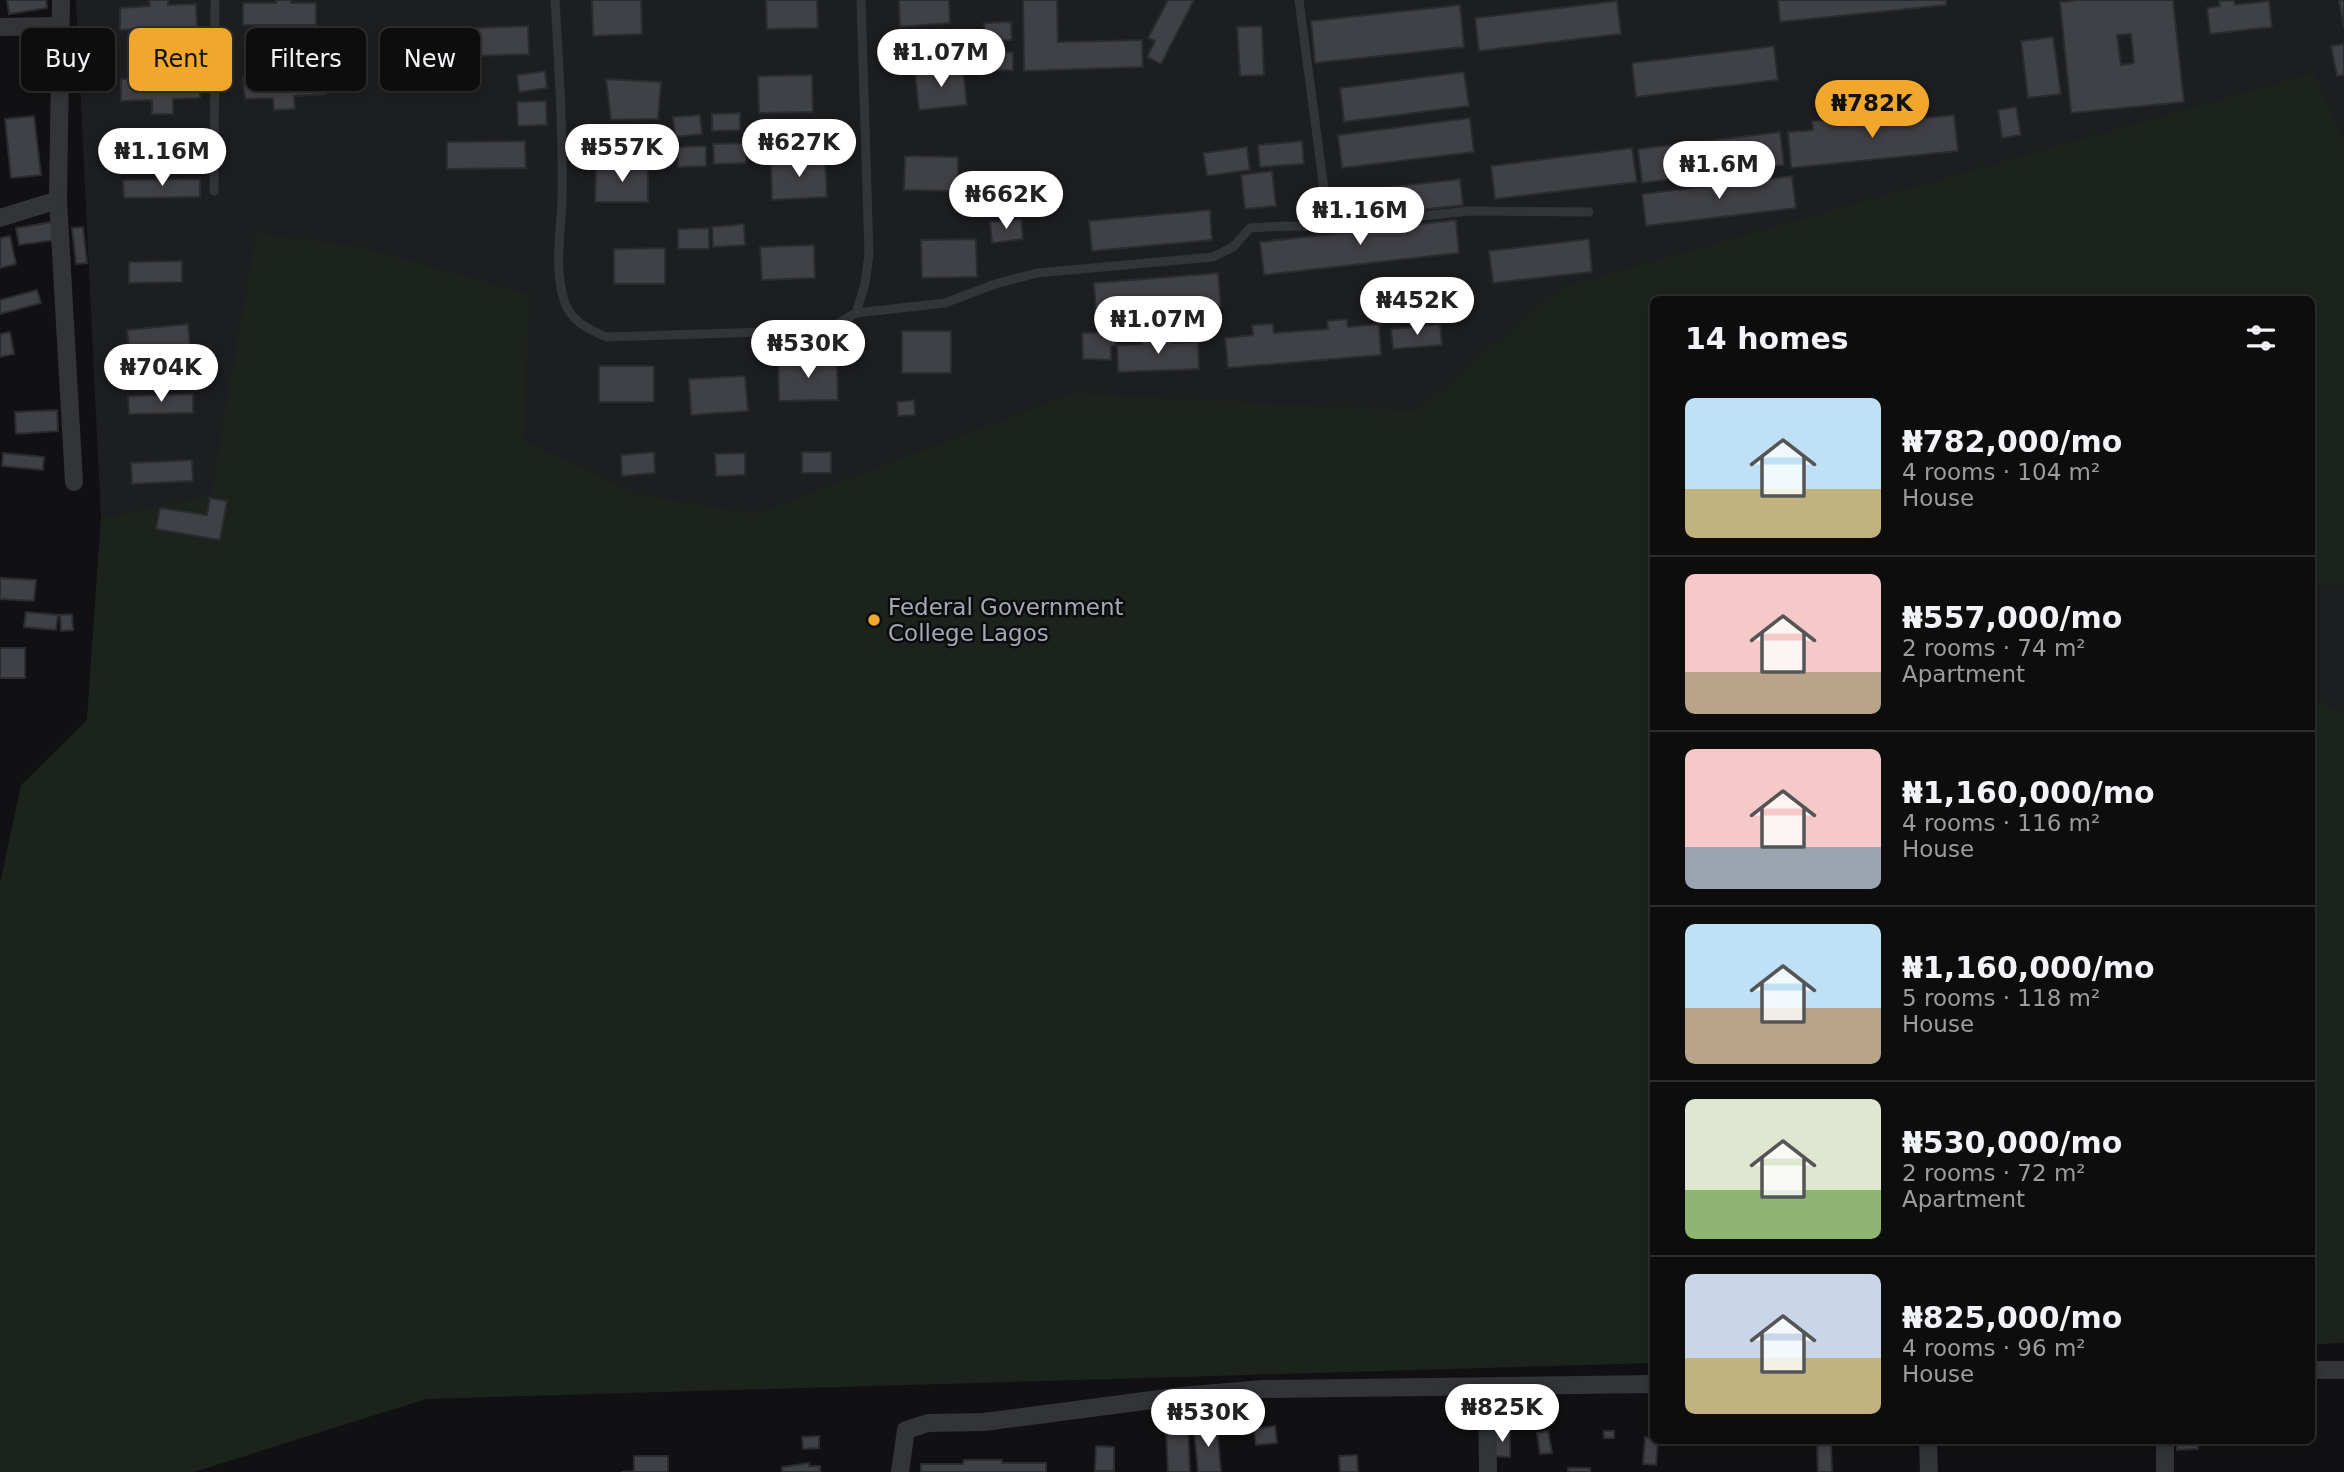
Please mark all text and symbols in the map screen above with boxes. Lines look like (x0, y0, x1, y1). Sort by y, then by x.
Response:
chip: Buy (21, 28, 115, 91)
chip: Rent (129, 28, 232, 91)
chip: Filters (246, 28, 366, 91)
chip: New (380, 28, 480, 91)
pin: ₦1.07M (884, 29, 998, 89)
text: ₦1.07M (893, 39, 989, 65)
pin: ₦782K (1823, 80, 1921, 140)
text: ₦782K (1831, 90, 1913, 116)
pin: ₦627K (750, 120, 848, 179)
pin: ₦557K (573, 124, 671, 184)
pin: ₦1.16M (105, 128, 219, 188)
text: ₦627K (758, 129, 840, 155)
text: ₦557K (581, 134, 663, 160)
text: ₦1.16M (114, 138, 210, 164)
pin: ₦1.6M (1670, 142, 1768, 201)
text: ₦1.6M (1679, 151, 1759, 177)
pin: ₦662K (957, 172, 1055, 231)
text: ₦662K (965, 181, 1047, 207)
pin: ₦1.16M (1303, 188, 1417, 247)
text: ₦1.16M (1312, 197, 1408, 223)
pin: ₦452K (1368, 278, 1466, 337)
text: ₦452K (1376, 287, 1458, 313)
pin: ₦1.07M (1101, 296, 1215, 356)
text: ₦1.07M (1110, 306, 1206, 332)
icon: filters (2242, 319, 2280, 357)
pin: ₦530K (759, 320, 857, 380)
text: 14 homes (1685, 321, 1849, 356)
text: ₦530K (767, 330, 849, 356)
pin: ₦704K (112, 344, 210, 404)
text: ₦704K (120, 354, 202, 380)
text: ₦782,000/mo (1902, 424, 2122, 459)
icon: home (1741, 426, 1825, 510)
text: 4 rooms · 104 m² (1902, 459, 2100, 485)
text: House (1902, 485, 1974, 511)
place label: Federal Government College Lagos (888, 594, 1124, 646)
text: ₦557,000/mo (1902, 600, 2122, 635)
icon: home (1741, 602, 1825, 686)
marker: Federal Government College Lagos (866, 612, 882, 628)
text: 2 rooms · 74 m² (1902, 635, 2086, 661)
text: Apartment (1902, 661, 2025, 687)
text: ₦1,160,000/mo (1902, 775, 2155, 810)
icon: home (1741, 777, 1825, 861)
text: 4 rooms · 116 m² (1902, 810, 2100, 836)
text: House (1902, 836, 1974, 862)
text: ₦1,160,000/mo (1902, 950, 2155, 985)
icon: home (1741, 952, 1825, 1036)
text: 5 rooms · 118 m² (1902, 985, 2100, 1011)
text: House (1902, 1011, 1974, 1037)
text: ₦530,000/mo (1902, 1125, 2122, 1160)
icon: home (1741, 1127, 1825, 1211)
text: 2 rooms · 72 m² (1902, 1160, 2086, 1186)
text: Apartment (1902, 1186, 2025, 1212)
text: ₦825,000/mo (1902, 1300, 2122, 1335)
icon: home (1741, 1302, 1825, 1386)
text: 4 rooms · 96 m² (1902, 1335, 2086, 1361)
text: House (1902, 1361, 1974, 1387)
pin: ₦825K (1453, 1384, 1551, 1444)
pin: ₦530K (1159, 1390, 1257, 1449)
text: ₦825K (1461, 1394, 1543, 1420)
text: ₦530K (1167, 1399, 1249, 1425)

